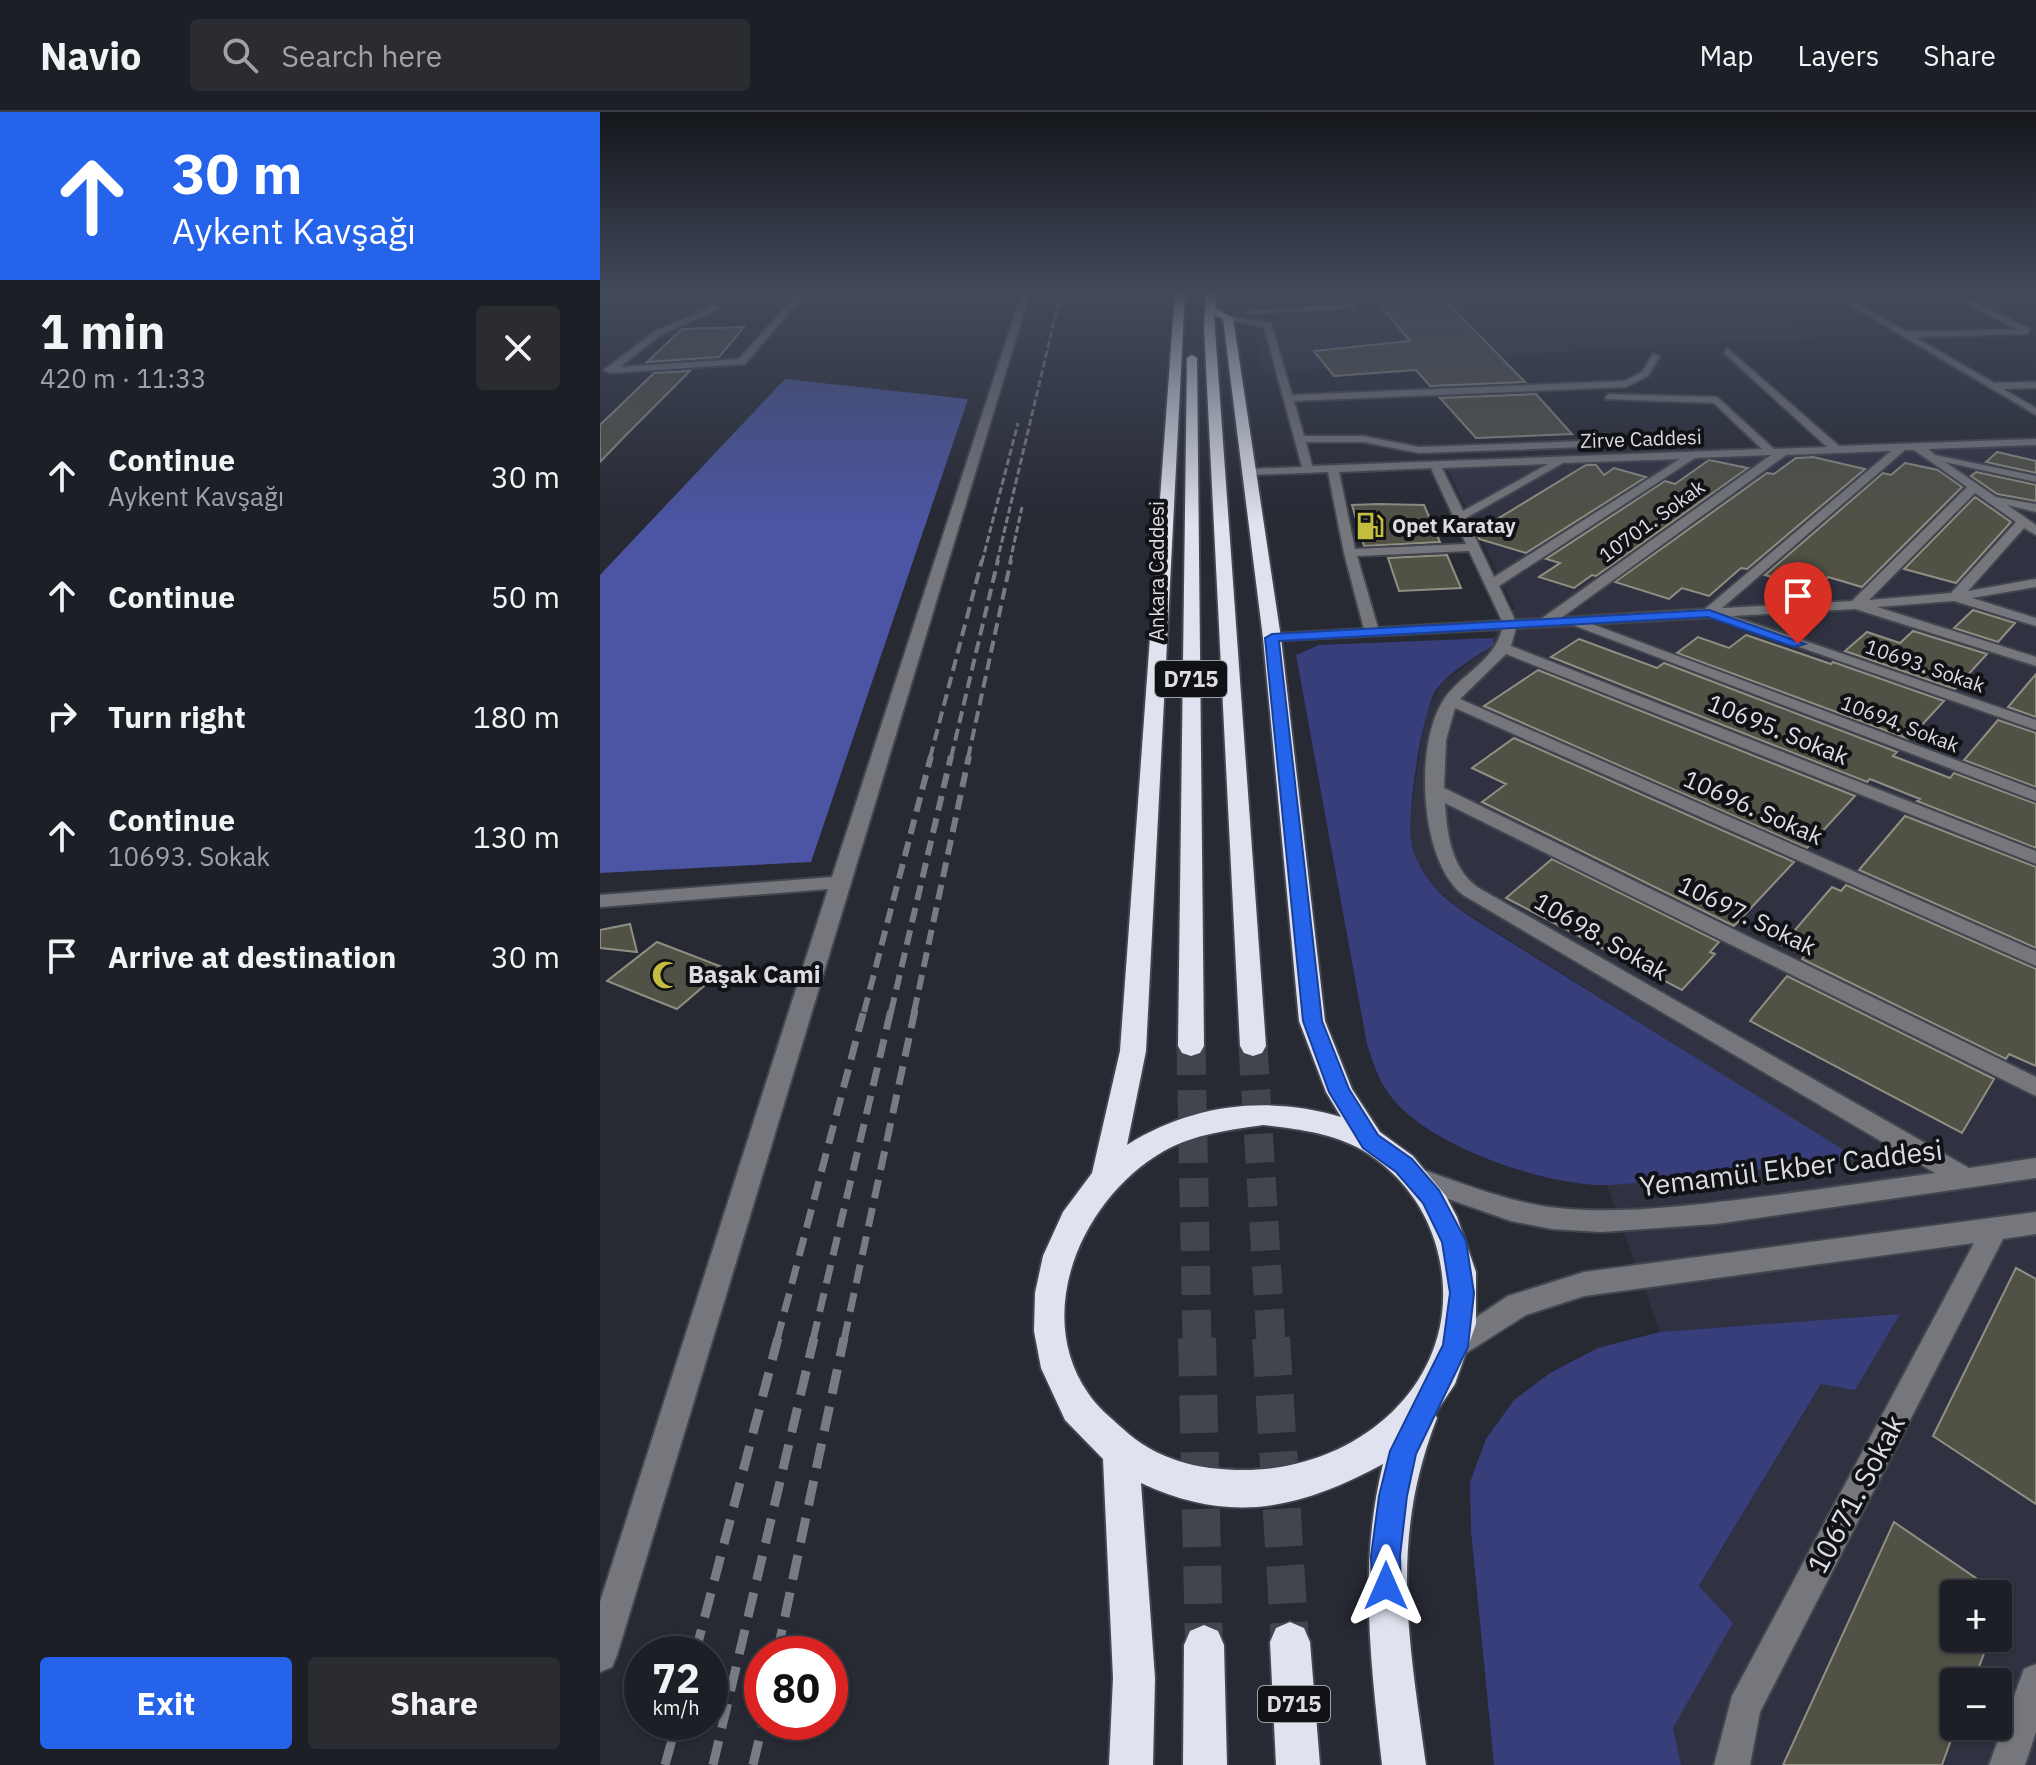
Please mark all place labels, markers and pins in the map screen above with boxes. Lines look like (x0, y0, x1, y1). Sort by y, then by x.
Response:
fuel station icon: Opet Karatay (1355, 511, 1385, 541)
place label: Opet Karatay (1392, 512, 1516, 539)
pin (1764, 562, 1832, 644)
place label: Başak Cami (688, 958, 821, 990)
mosque icon: Başak Cami (651, 960, 681, 990)

